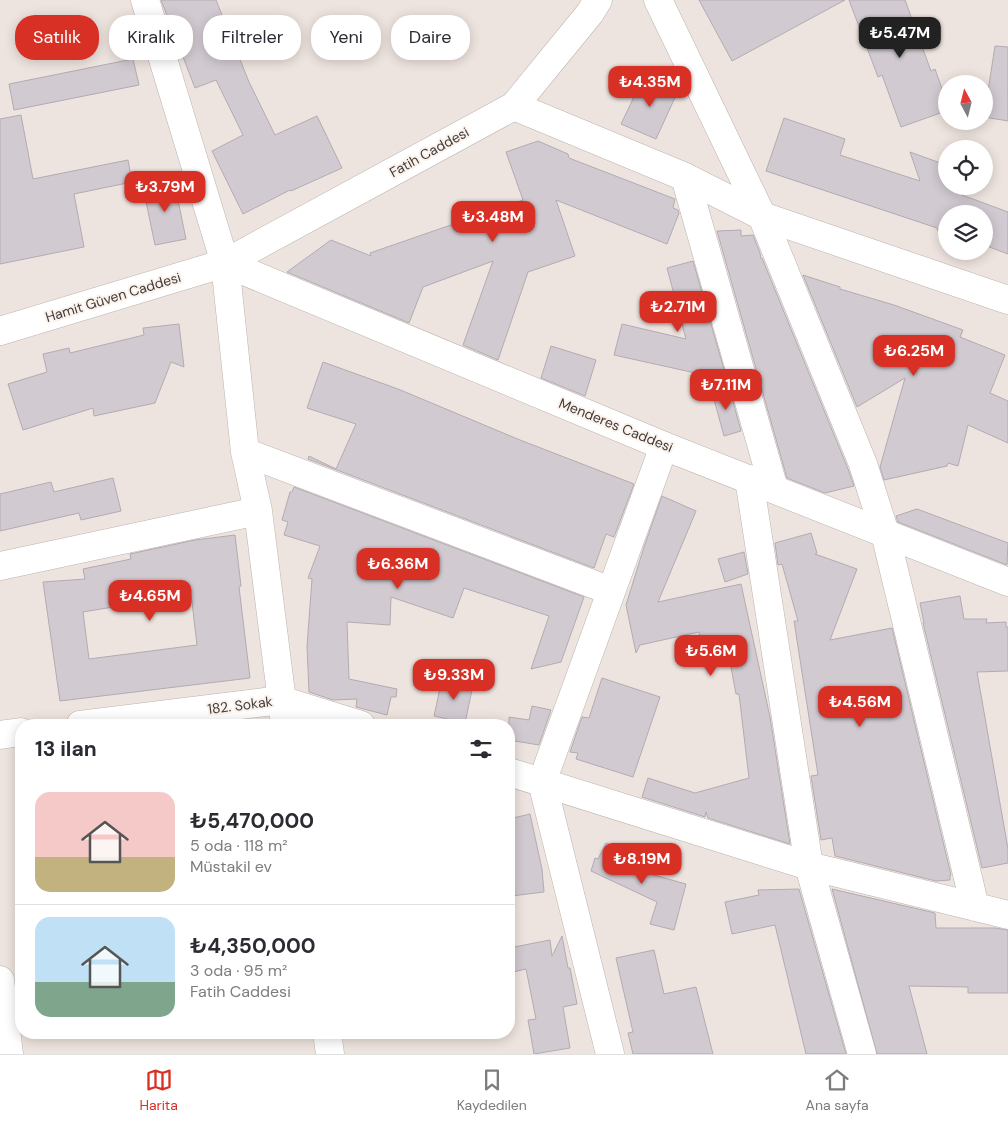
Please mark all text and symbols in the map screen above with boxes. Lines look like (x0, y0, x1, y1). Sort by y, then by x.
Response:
chip: Satılık (15, 15, 99, 60)
chip: Kiralık (109, 15, 193, 60)
chip: Filtreler (203, 15, 301, 60)
chip: Yeni (311, 15, 381, 60)
chip: Daire (391, 15, 470, 60)
pin: ₺5.47M (859, 17, 941, 59)
text: ₺5.47M (870, 22, 930, 43)
pin: ₺4.35M (609, 66, 691, 108)
text: ₺4.35M (619, 71, 681, 92)
north arrow (938, 75, 992, 130)
map controls (938, 75, 993, 260)
street label: Fatih Caddesi (386, 123, 472, 181)
button: locate (938, 140, 993, 195)
pin: ₺3.79M (124, 170, 206, 213)
text: ₺3.79M (135, 176, 195, 197)
pin: ₺3.48M (452, 200, 534, 243)
button: layers (938, 205, 993, 260)
text: ₺3.48M (462, 206, 524, 227)
street label: Hamit Güven Caddesi (43, 268, 183, 326)
pin: ₺2.71M (637, 290, 719, 333)
text: ₺2.71M (651, 296, 705, 317)
pin: ₺6.25M (873, 334, 955, 377)
text: ₺6.25M (884, 340, 944, 361)
pin: ₺7.11M (685, 368, 767, 411)
text: ₺7.11M (701, 374, 751, 395)
street label: Menderes Caddesi (556, 394, 676, 456)
pin: ₺6.36M (357, 548, 439, 590)
text: ₺6.36M (368, 553, 428, 574)
pin: ₺4.65M (109, 580, 191, 622)
text: ₺4.65M (119, 585, 181, 606)
pin: ₺5.6M (676, 634, 746, 677)
text: ₺5.6M (685, 640, 737, 661)
pin: ₺9.33M (413, 658, 495, 701)
text: ₺9.33M (424, 664, 484, 685)
pin: ₺4.56M (819, 686, 901, 728)
text: ₺4.56M (829, 691, 891, 712)
street label: 182. Sokak (206, 692, 274, 718)
text: 13 ilan (35, 735, 97, 763)
icon: filters (467, 735, 495, 763)
text: ₺5,470,000 (190, 807, 314, 835)
icon: home (75, 812, 135, 872)
text: 5 oda · 118 m² (190, 835, 287, 856)
pin: ₺8.19M (601, 842, 683, 885)
text: ₺8.19M (613, 848, 671, 869)
text: Müstakil ev (190, 856, 272, 877)
text: ₺4,350,000 (190, 932, 316, 960)
icon: home (75, 937, 135, 997)
text: 3 oda · 95 m² (190, 960, 287, 981)
text: Fatih Caddesi (190, 981, 291, 1002)
tab: Harita (139, 1066, 178, 1114)
tab: Kaydedilen (457, 1066, 527, 1114)
tab: Ana sayfa (806, 1066, 869, 1114)

